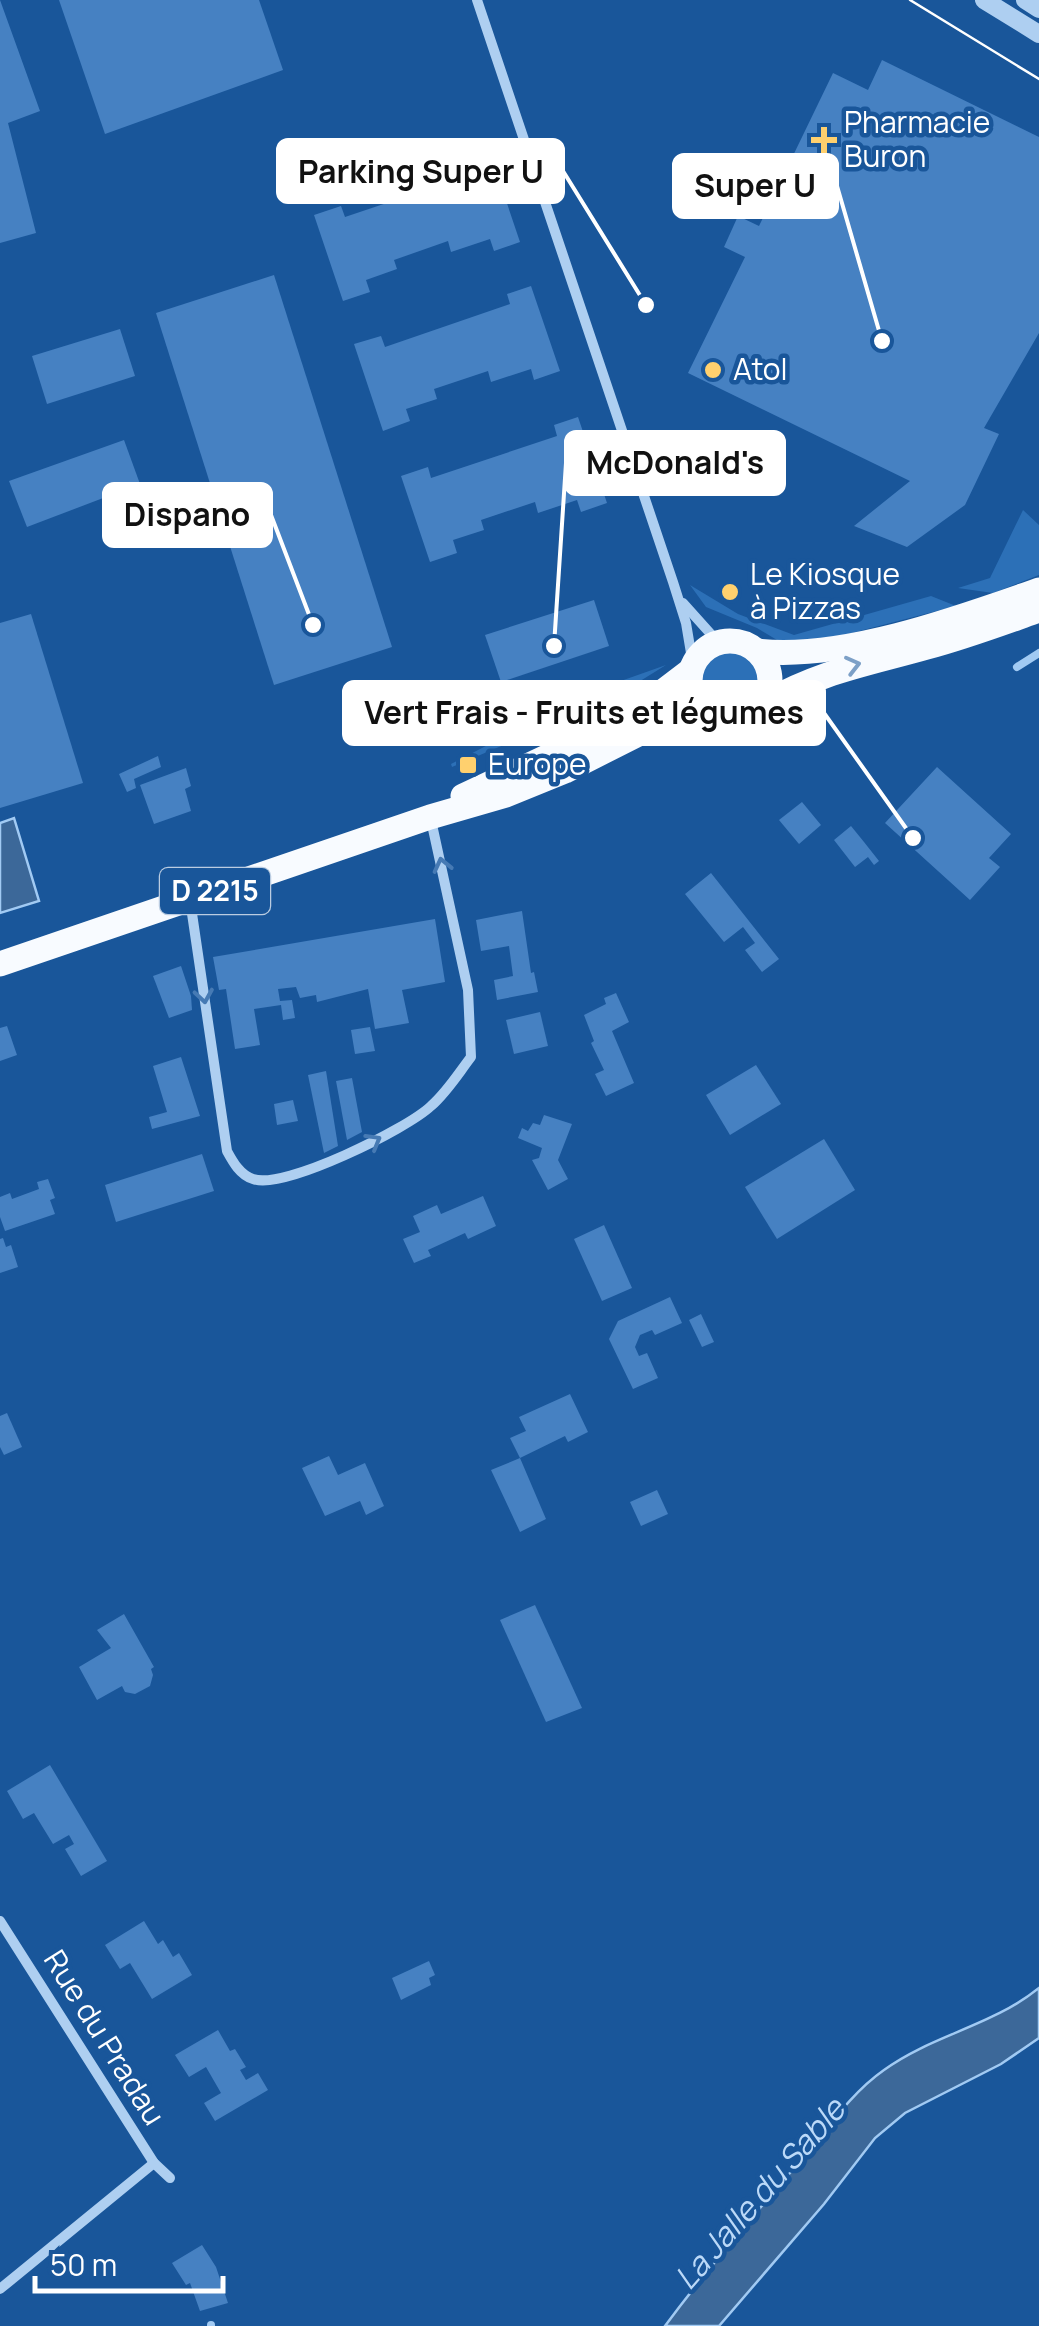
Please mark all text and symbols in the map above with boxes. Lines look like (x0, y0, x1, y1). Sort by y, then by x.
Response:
place label: Pharmacie Buron (844, 101, 990, 176)
marker: Pharmacie Buron (813, 129, 835, 151)
callout: Parking Super U (278, 140, 563, 202)
text: Parking Super U (298, 149, 544, 193)
callout: Super U (674, 155, 837, 217)
text: Super U (694, 163, 816, 207)
place label: Atol (733, 348, 788, 389)
marker: Atol (702, 359, 724, 381)
callout: McDonald's (566, 432, 784, 494)
text: McDonald's (586, 440, 764, 484)
callout: Dispano (104, 484, 271, 546)
text: Dispano (124, 492, 250, 536)
place label: Le Kiosque à Pizzas (750, 553, 900, 628)
marker: Le Kiosque à Pizzas (719, 581, 741, 603)
one-way arrow (844, 656, 861, 677)
callout: Vert Frais - Fruits et légumes (344, 682, 824, 744)
text: Vert Frais - Fruits et légumes (364, 690, 804, 734)
place label: Europe (488, 743, 586, 784)
marker: Europe (457, 754, 479, 776)
one-way arrow (433, 857, 454, 874)
road number: D 2215 (160, 868, 270, 914)
one-way arrow (192, 988, 213, 1004)
one-way arrow (363, 1133, 381, 1153)
street label: Rue du Pradau (35, 1942, 175, 2133)
water label: La Jalle du Sable (664, 2087, 856, 2298)
scale bar (35, 2231, 222, 2293)
text: 50 m (50, 2244, 117, 2285)

